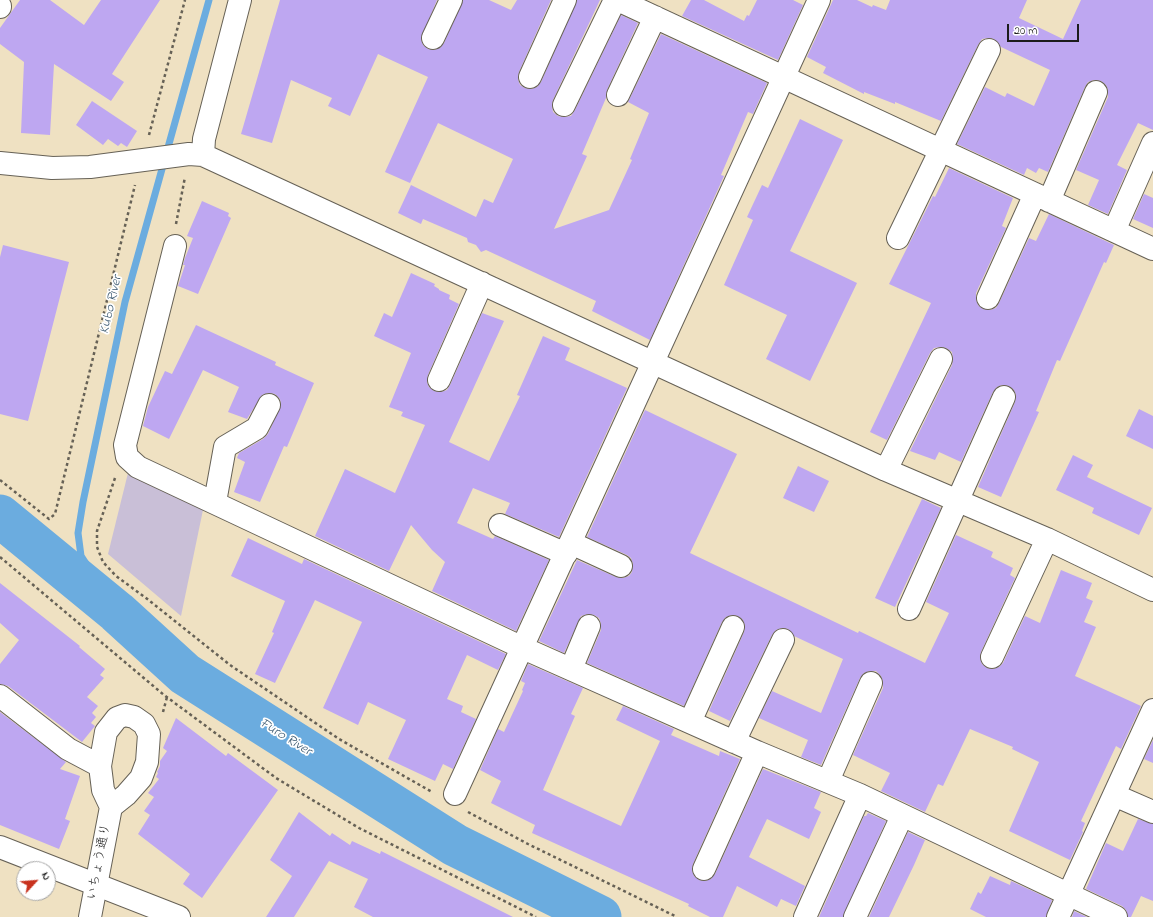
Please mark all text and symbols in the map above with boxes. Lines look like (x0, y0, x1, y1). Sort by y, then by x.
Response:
scale bar (1009, 16, 1081, 42)
text: 20 m (1014, 22, 1037, 40)
water label: Kubo River (97, 274, 127, 336)
water label: Furo River (256, 716, 314, 760)
street label: いちょう通り (85, 822, 115, 902)
north arrow (16, 861, 56, 901)
text: N (37, 869, 55, 883)

